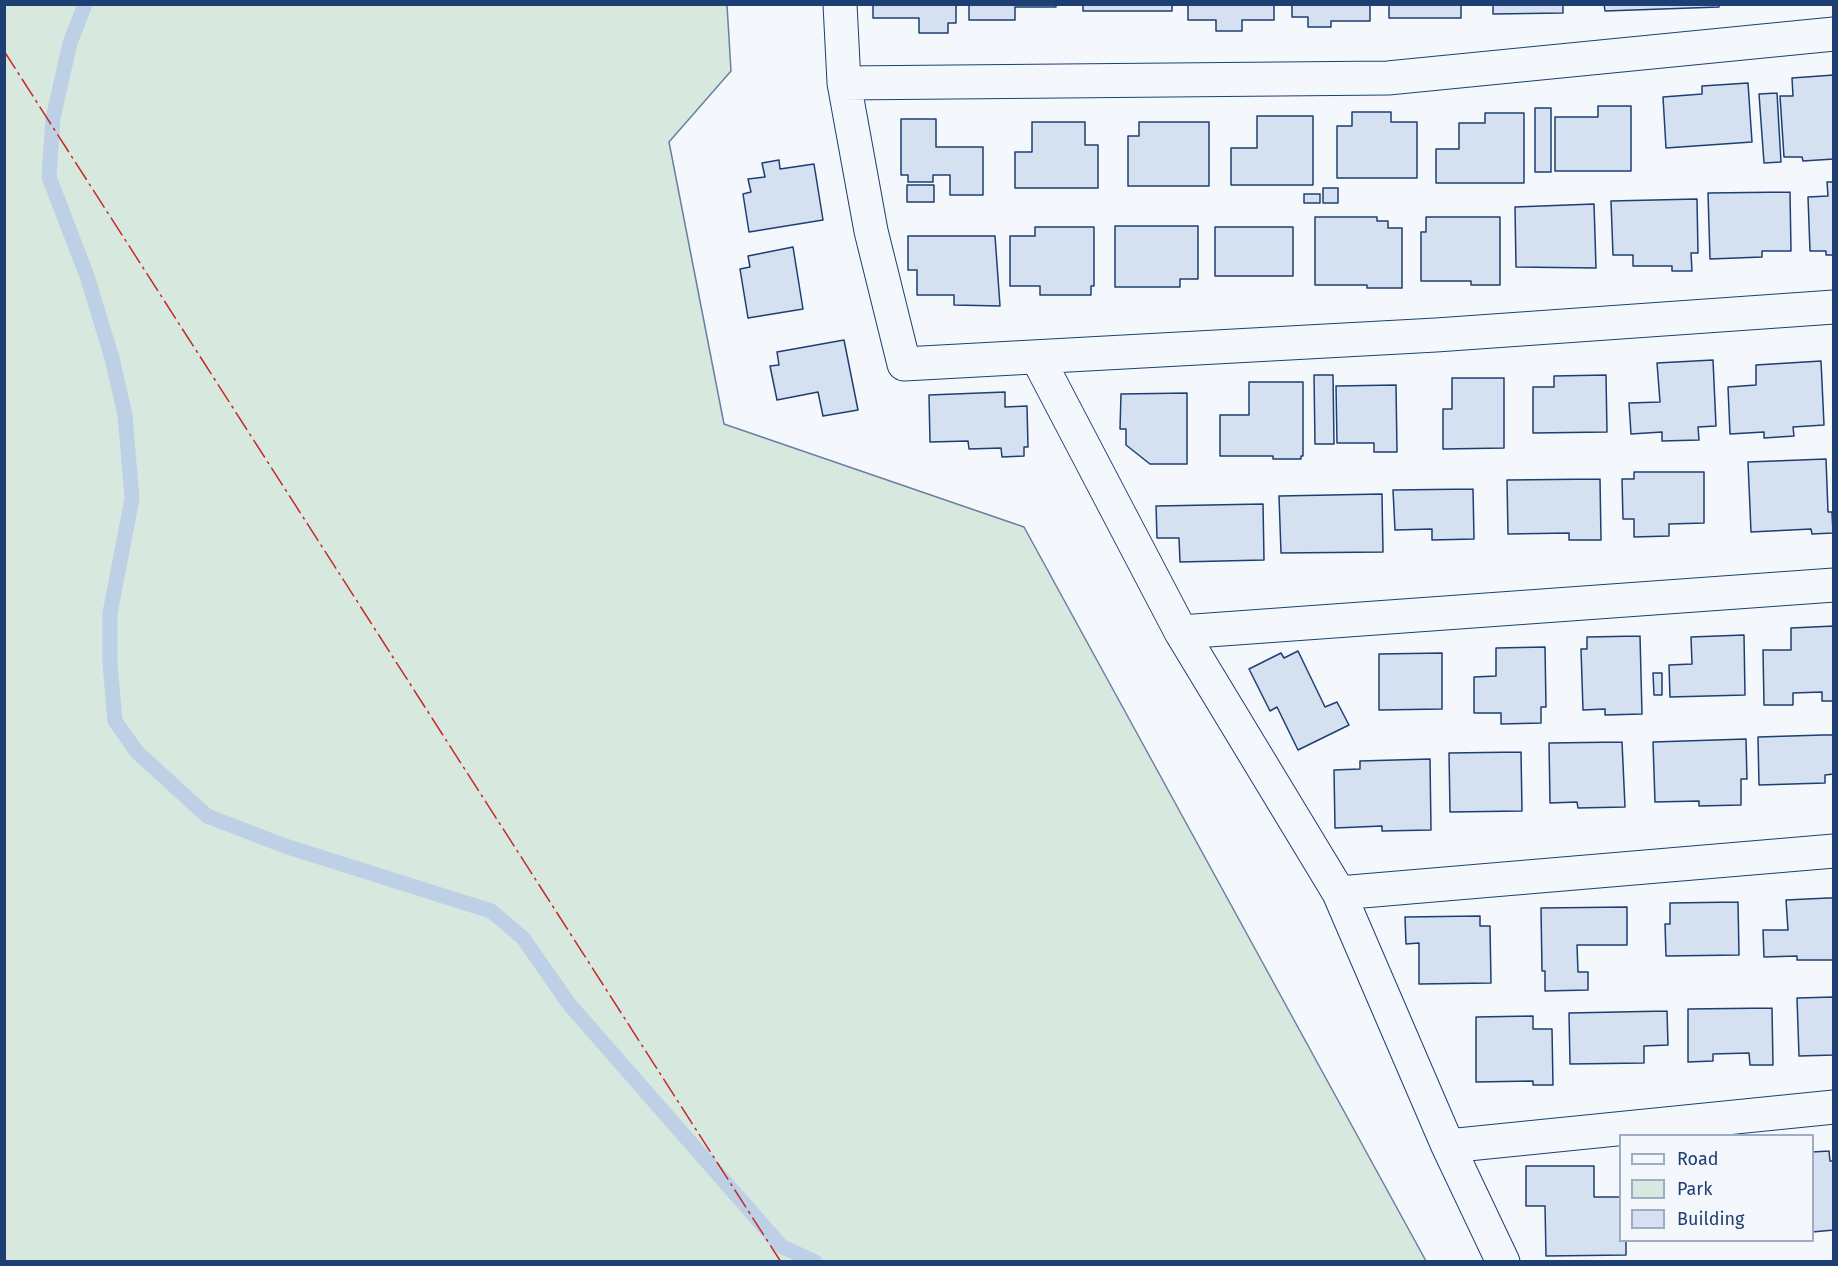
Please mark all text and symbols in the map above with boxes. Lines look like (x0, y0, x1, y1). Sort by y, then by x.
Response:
legend (1619, 1134, 1814, 1242)
text: Road (1677, 1148, 1719, 1170)
text: Park (1677, 1178, 1712, 1200)
text: Building (1677, 1208, 1744, 1230)

